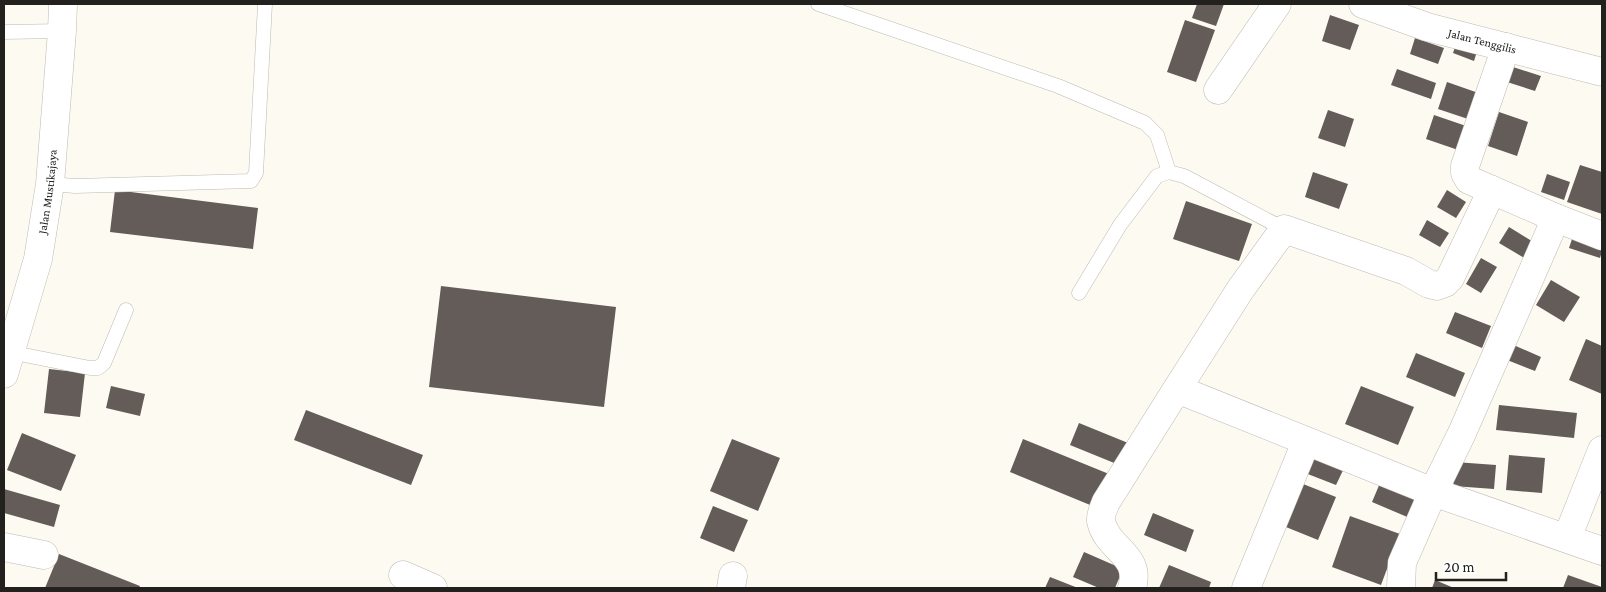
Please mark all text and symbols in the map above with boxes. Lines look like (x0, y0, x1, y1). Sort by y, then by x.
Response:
street label: Jalan Tenggilis (1446, 25, 1518, 57)
street label: Jalan Mustikajaya (35, 148, 60, 236)
scale bar (1436, 550, 1506, 582)
text: 20 m (1444, 559, 1475, 575)

